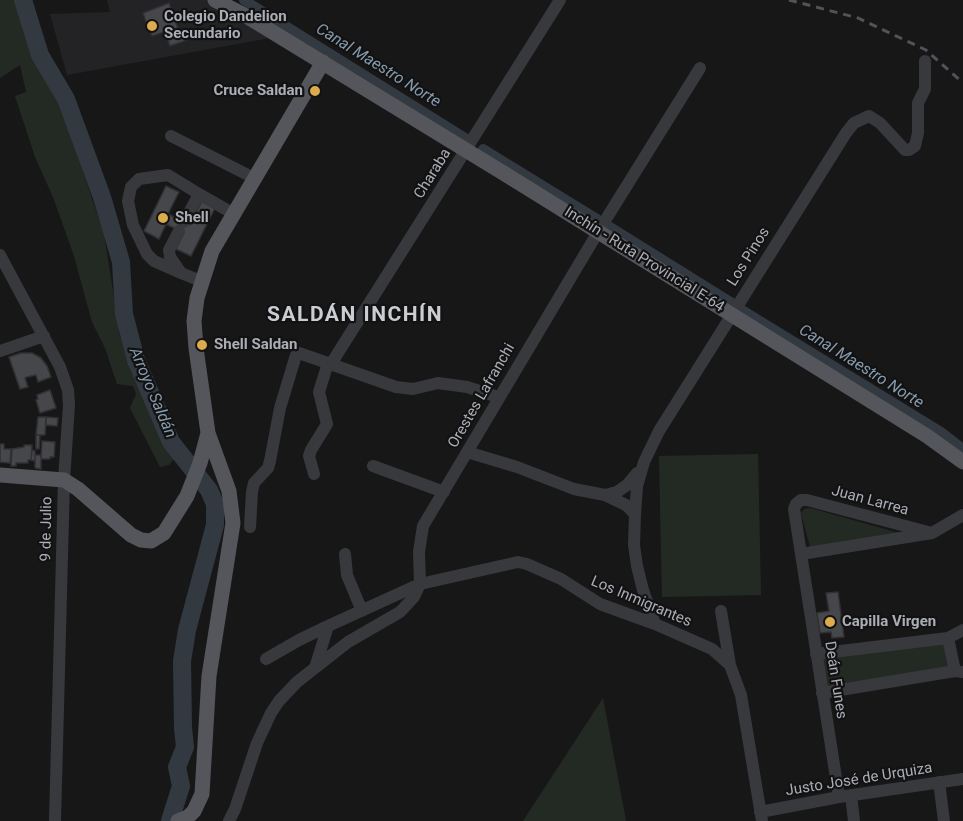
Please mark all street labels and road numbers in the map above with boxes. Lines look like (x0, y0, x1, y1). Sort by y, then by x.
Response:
street label: Charaba (411, 146, 455, 202)
street label: Inchín - Ruta Provincial E-64 (561, 203, 727, 317)
street label: Los Pinos (724, 224, 774, 290)
street label: Orestes Lafranchi (445, 341, 519, 451)
street label: Juan Larrea (829, 482, 911, 520)
street label: 9 de Julio (37, 497, 57, 561)
street label: Los Inmigrantes (588, 573, 694, 631)
street label: Deán Funes (820, 640, 850, 720)
street label: Justo José de Urquiza (784, 760, 934, 800)

